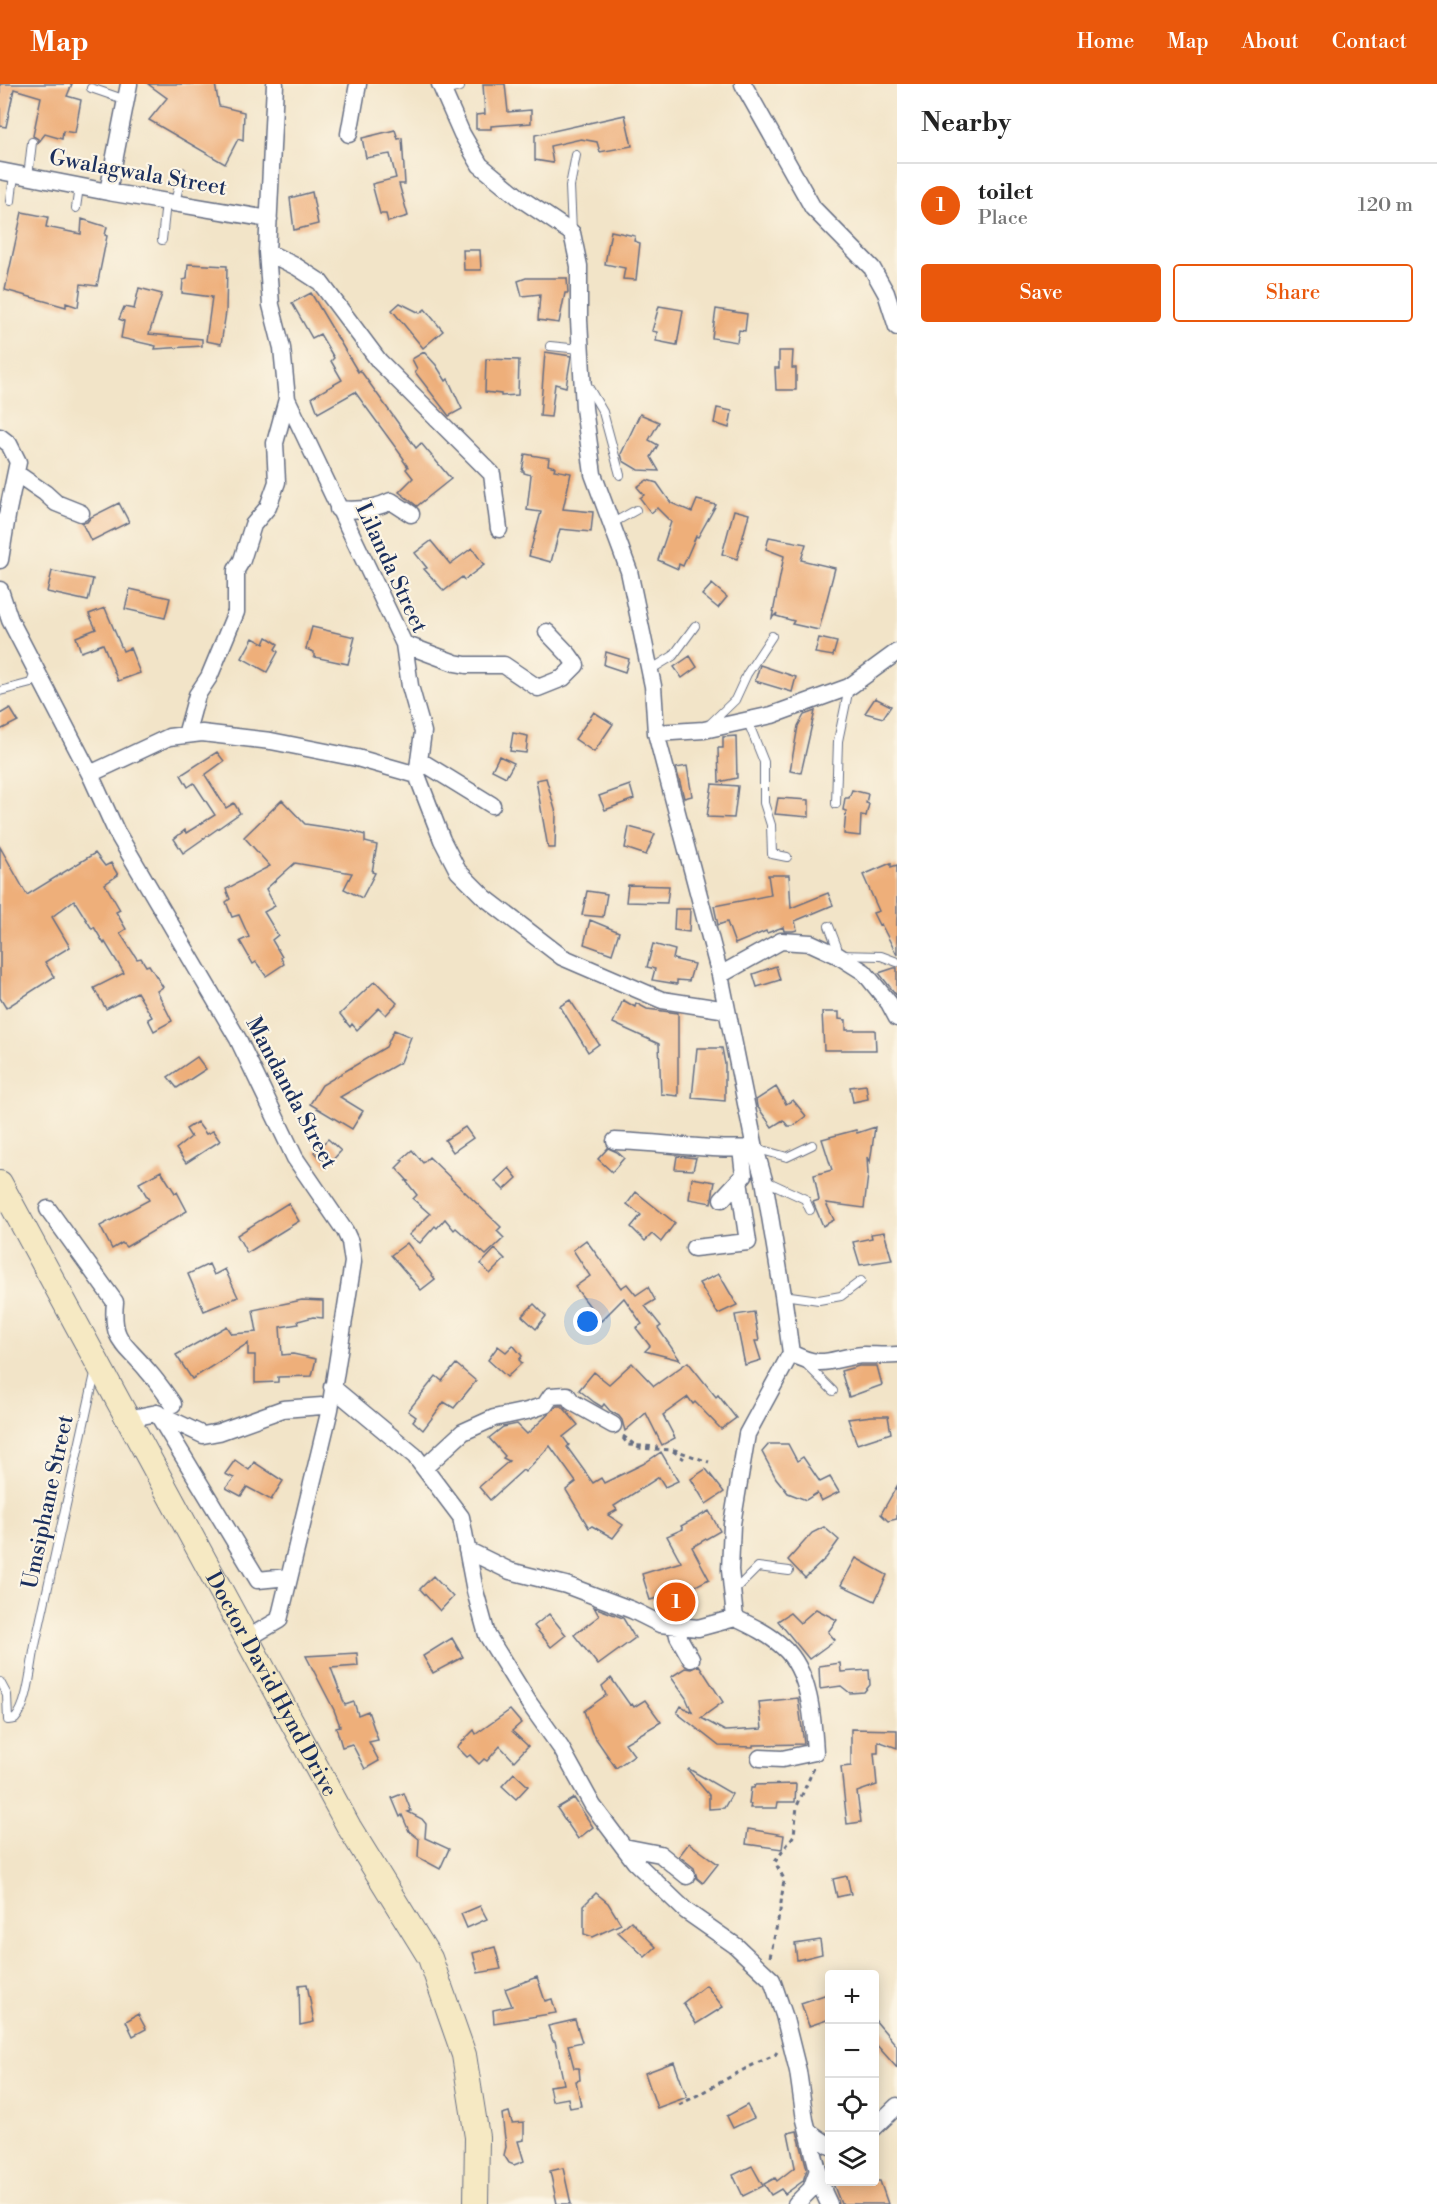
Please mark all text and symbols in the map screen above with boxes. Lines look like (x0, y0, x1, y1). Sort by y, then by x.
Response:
text: Map (30, 25, 89, 60)
text: Home (1077, 29, 1134, 55)
text: Map (1167, 29, 1209, 55)
text: About (1242, 29, 1299, 55)
text: Contact (1332, 29, 1407, 55)
text: Nearby (921, 107, 1011, 139)
street label: Gwalagwala Street (47, 144, 229, 202)
text: toilet (978, 179, 1033, 206)
text: 1 (936, 193, 945, 218)
text: 120 m (1358, 193, 1413, 218)
text: Place (978, 206, 1028, 231)
button: Save (921, 264, 1161, 322)
button: Share (1173, 264, 1413, 322)
street label: Lilanda Street (349, 499, 433, 638)
street label: Mandanda Street (240, 1012, 343, 1174)
your location (573, 1307, 602, 1336)
street label: Umsiphane Street (16, 1412, 80, 1592)
street label: Doctor David Hynd Drive (200, 1567, 344, 1801)
pin: 1 (656, 1580, 696, 1624)
map controls (825, 1970, 879, 2186)
button: + (825, 1970, 879, 2024)
button: − (825, 2024, 879, 2078)
button: locate (825, 2078, 879, 2132)
button: layers (825, 2132, 879, 2186)

